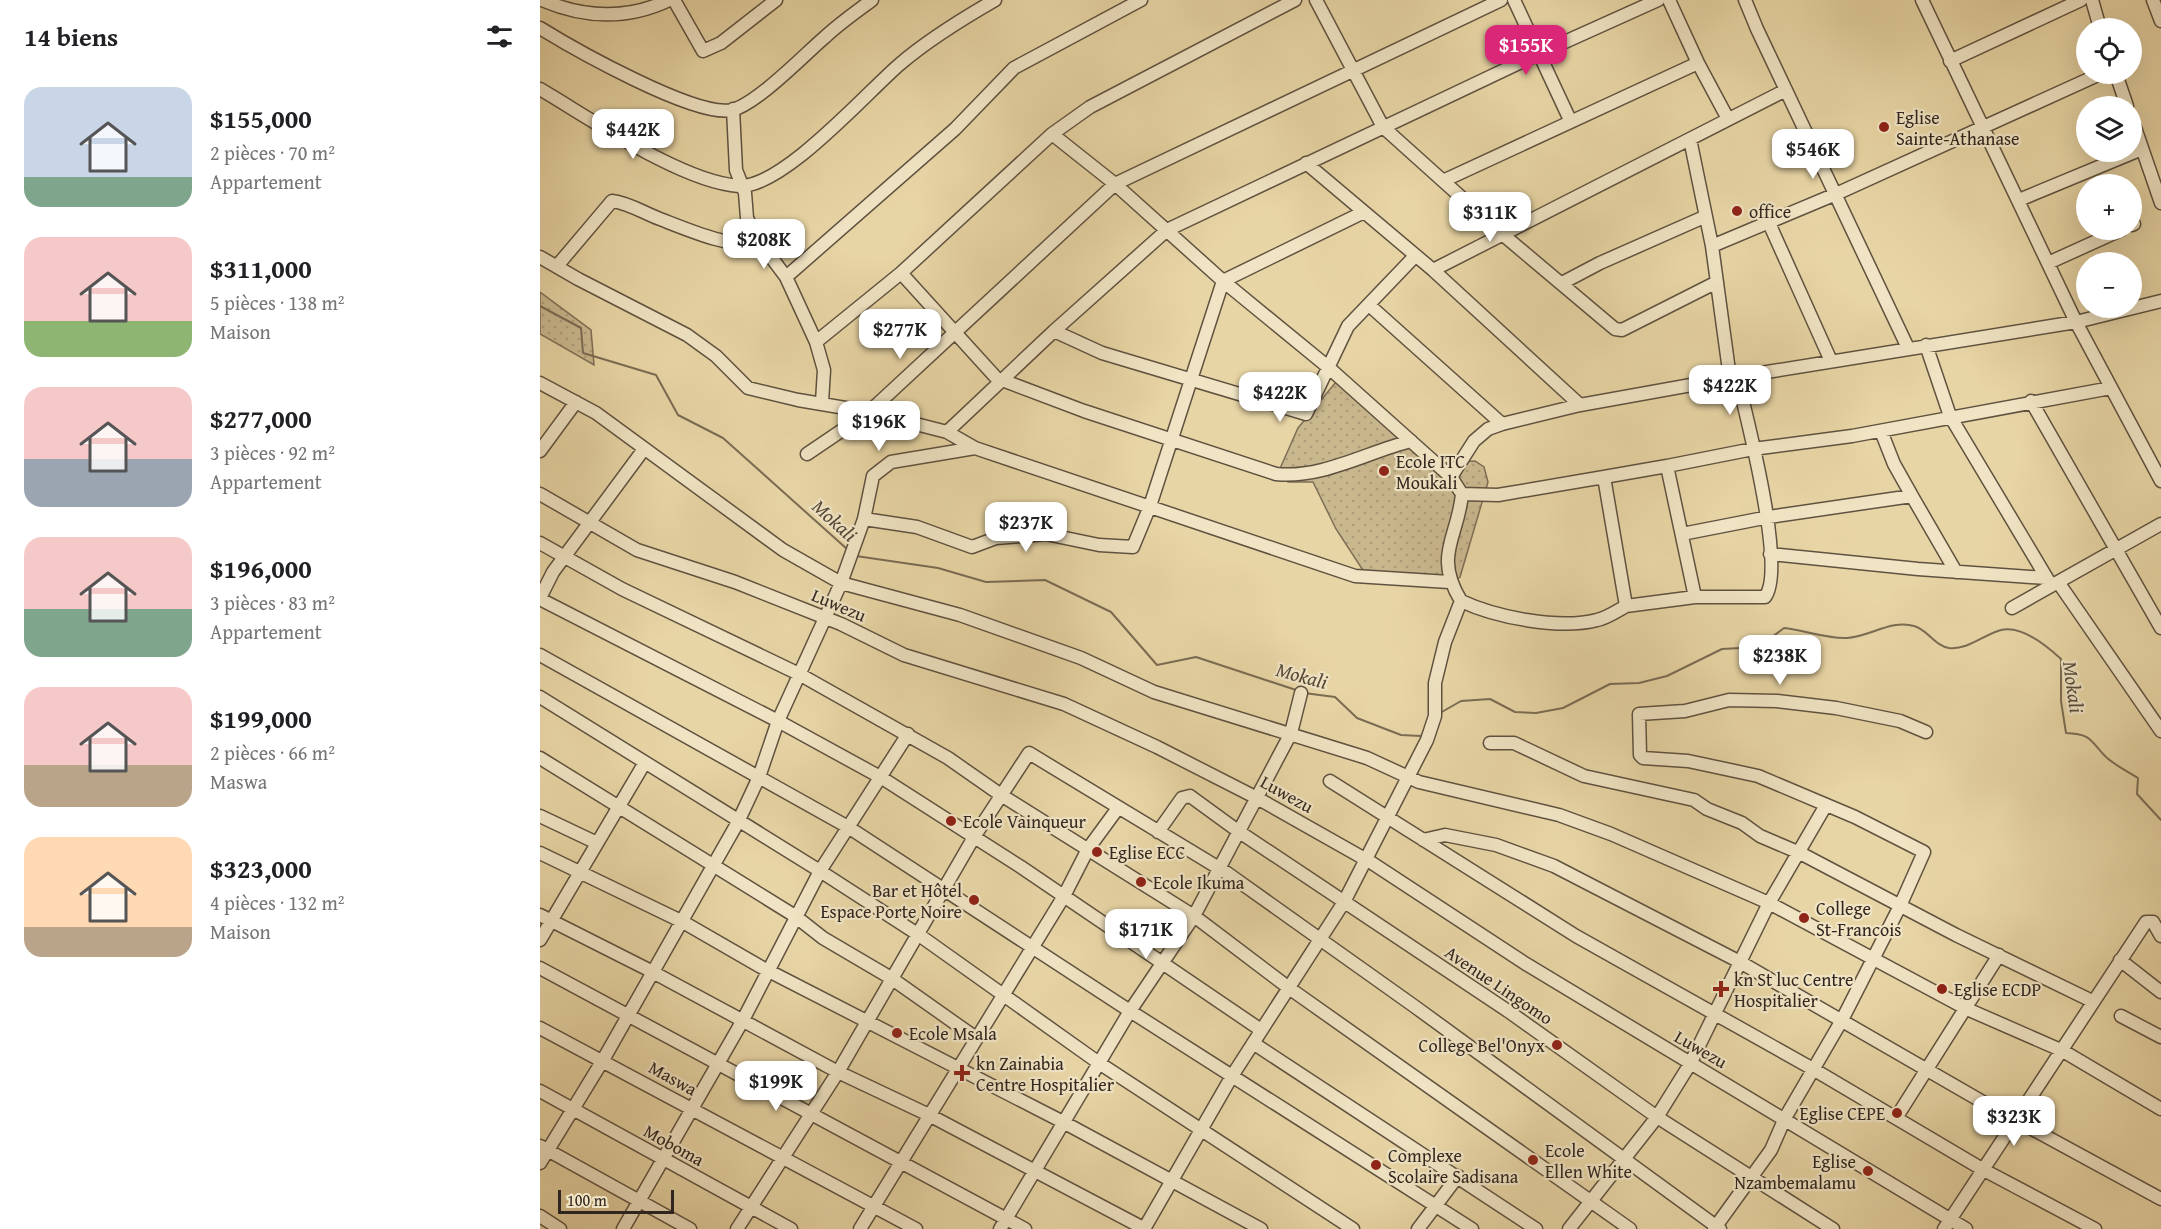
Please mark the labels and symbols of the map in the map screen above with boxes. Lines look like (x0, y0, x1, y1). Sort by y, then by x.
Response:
pin: $155K (1484, 25, 1568, 76)
place label: Eglise Sainte-Athanase (1896, 104, 2020, 152)
pin: $442K (591, 109, 675, 160)
marker: Eglise Sainte-Athanase (1877, 120, 1891, 134)
pin: $546K (1771, 129, 1855, 180)
pin: $311K (1448, 192, 1532, 243)
place label: office (1749, 198, 1791, 225)
marker: office (1730, 204, 1744, 218)
pin: $208K (722, 219, 806, 270)
pin: $277K (858, 309, 942, 360)
pin: $422K (1688, 365, 1772, 416)
pin: $422K (1238, 372, 1322, 423)
pin: $196K (837, 401, 921, 452)
place label: Ecole ITC Moukali (1396, 448, 1465, 496)
marker: Ecole ITC Moukali (1377, 464, 1391, 478)
water label: Mokali (806, 492, 864, 548)
pin: $237K (984, 502, 1068, 553)
street label: Luwezu (807, 581, 871, 629)
pin: $238K (1738, 635, 1822, 686)
water label: Mokali (1273, 654, 1331, 696)
water label: Mokali (2056, 659, 2092, 715)
street label: Luwezu (1256, 768, 1319, 820)
place label: Ecole Vainqueur (963, 808, 1087, 835)
marker: Ecole Vainqueur (944, 814, 958, 828)
place label: Eglise ECC (1109, 839, 1186, 866)
marker: Eglise ECC (1090, 845, 1104, 859)
place label: Ecole Ikuma (1153, 869, 1245, 896)
marker: Ecole Ikuma (1134, 875, 1148, 889)
place label: Bar et Hôtel Espace Porte Noire (820, 877, 962, 925)
marker: Bar et Hôtel Espace Porte Noire (967, 893, 981, 907)
place label: College St-Francois (1816, 895, 1901, 943)
pin: $171K (1104, 909, 1188, 960)
marker: College St-Francois (1797, 911, 1811, 925)
street label: Avenue Lingomo (1440, 939, 1558, 1031)
place label: kn St luc Centre Hospitalier (1734, 966, 1853, 1014)
place label: Eglise ECDP (1954, 976, 2041, 1003)
marker: kn St luc Centre Hospitalier (1712, 980, 1730, 998)
marker: Eglise ECDP (1935, 982, 1949, 996)
place label: Ecole Msala (909, 1020, 997, 1047)
street label: Luwezu (1670, 1023, 1733, 1075)
marker: Ecole Msala (890, 1026, 904, 1040)
place label: College Bel'Onyx (1419, 1032, 1546, 1059)
marker: College Bel'Onyx (1550, 1038, 1564, 1052)
place label: kn Zainabia Centre Hospitalier (976, 1050, 1115, 1098)
street label: Maswa (644, 1054, 702, 1103)
pin: $199K (734, 1061, 818, 1112)
marker: kn Zainabia Centre Hospitalier (953, 1064, 971, 1082)
pin: $323K (1972, 1096, 2056, 1147)
place label: Eglise CEPE (1800, 1100, 1885, 1127)
marker: Eglise CEPE (1890, 1106, 1904, 1120)
street label: Moboma (639, 1117, 710, 1173)
place label: Ecole Ellen White (1545, 1137, 1632, 1185)
place label: Complexe Scolaire Sadisana (1388, 1142, 1519, 1190)
place label: Eglise Nzambemalamu (1734, 1148, 1856, 1196)
marker: Ecole Ellen White (1526, 1153, 1540, 1167)
marker: Complexe Scolaire Sadisana (1369, 1158, 1383, 1172)
marker: Eglise Nzambemalamu (1861, 1164, 1875, 1178)
scale bar (558, 1187, 674, 1214)

